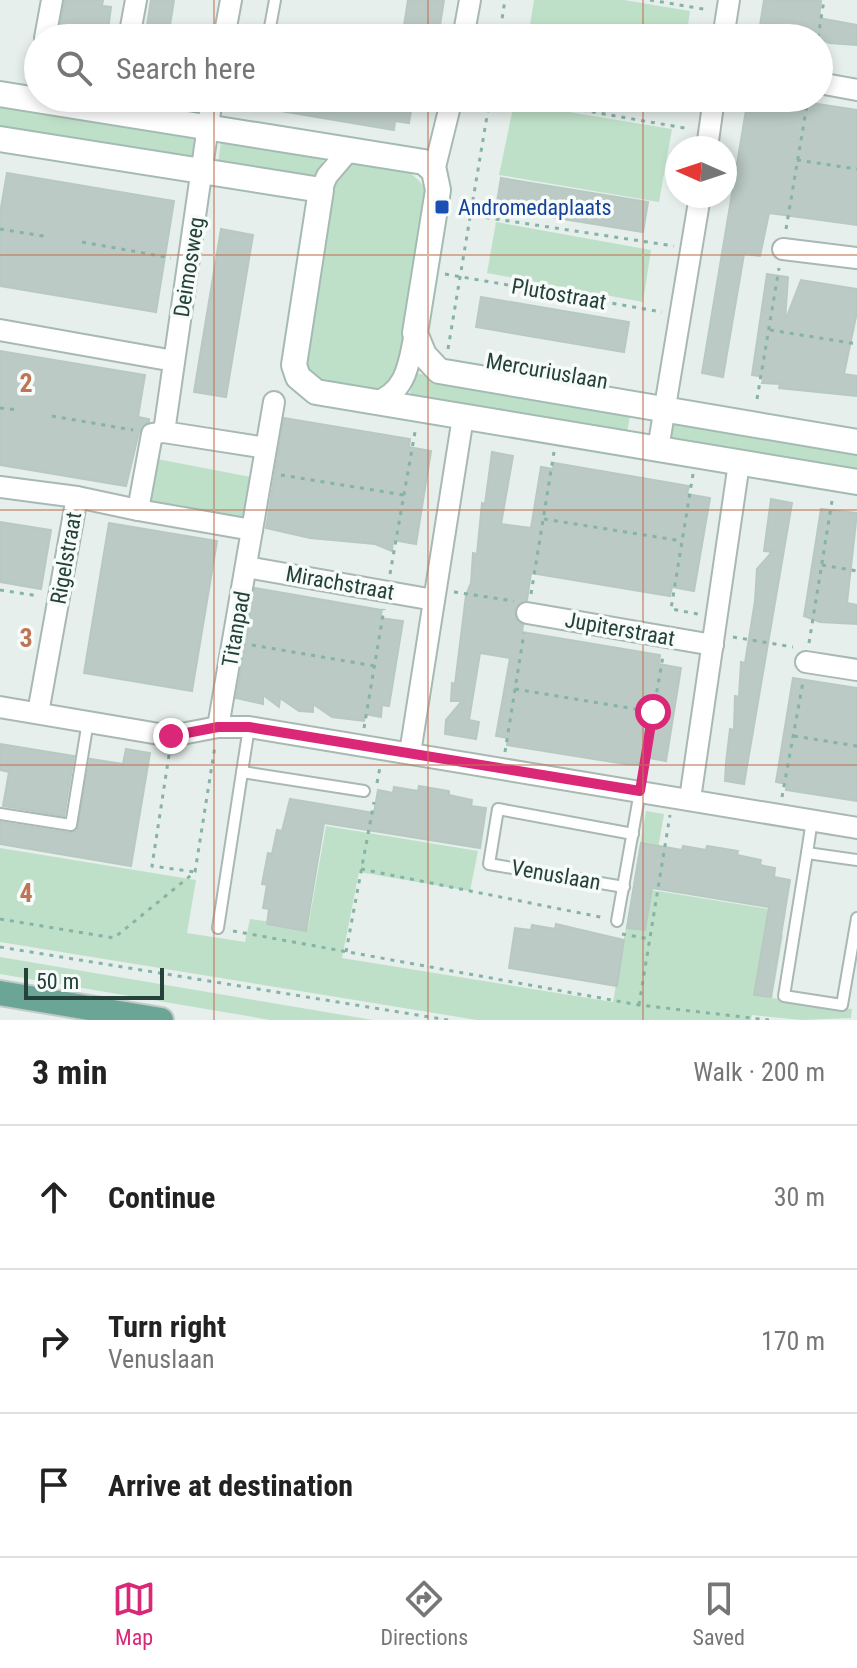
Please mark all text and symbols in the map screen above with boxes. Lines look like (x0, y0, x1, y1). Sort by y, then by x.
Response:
search box (24, 24, 833, 112)
icon: search (52, 46, 96, 90)
text: Search here (116, 51, 256, 86)
north arrow (665, 136, 737, 208)
place label: Andromedaplaats (458, 195, 612, 220)
marker: Andromedaplaats (433, 198, 451, 216)
street label: Deimosweg (169, 215, 209, 319)
street label: Plutostraat (510, 273, 608, 315)
street label: Mercuriuslaan (484, 348, 610, 394)
text: 2 (19, 368, 33, 398)
street label: Rigelstraat (46, 510, 86, 606)
street label: Mirachstraat (284, 561, 396, 605)
street label: Titanpad (217, 589, 255, 669)
street label: Jupiterstraat (563, 607, 677, 651)
text: 3 (19, 623, 33, 653)
route start (635, 694, 671, 730)
route end (153, 718, 189, 754)
street label: Venuslaan (509, 855, 603, 895)
text: 4 (19, 878, 33, 908)
scale bar (24, 964, 164, 1000)
text: 50 m (36, 969, 79, 994)
text: 3 min (32, 1052, 108, 1092)
text: Walk · 200 m (693, 1057, 825, 1087)
icon: ahead (32, 1175, 76, 1219)
text: Continue (108, 1180, 215, 1215)
text: 30 m (774, 1182, 825, 1212)
text: Turn right (108, 1309, 226, 1344)
icon: right (32, 1319, 76, 1363)
text: 170 m (761, 1326, 825, 1356)
text: Venuslaan (108, 1344, 215, 1374)
icon: arrive (32, 1463, 76, 1507)
text: Arrive at destination (108, 1468, 353, 1503)
tab: Map (112, 1577, 156, 1650)
tab: Directions (380, 1577, 468, 1650)
tab: Saved (693, 1577, 745, 1650)

